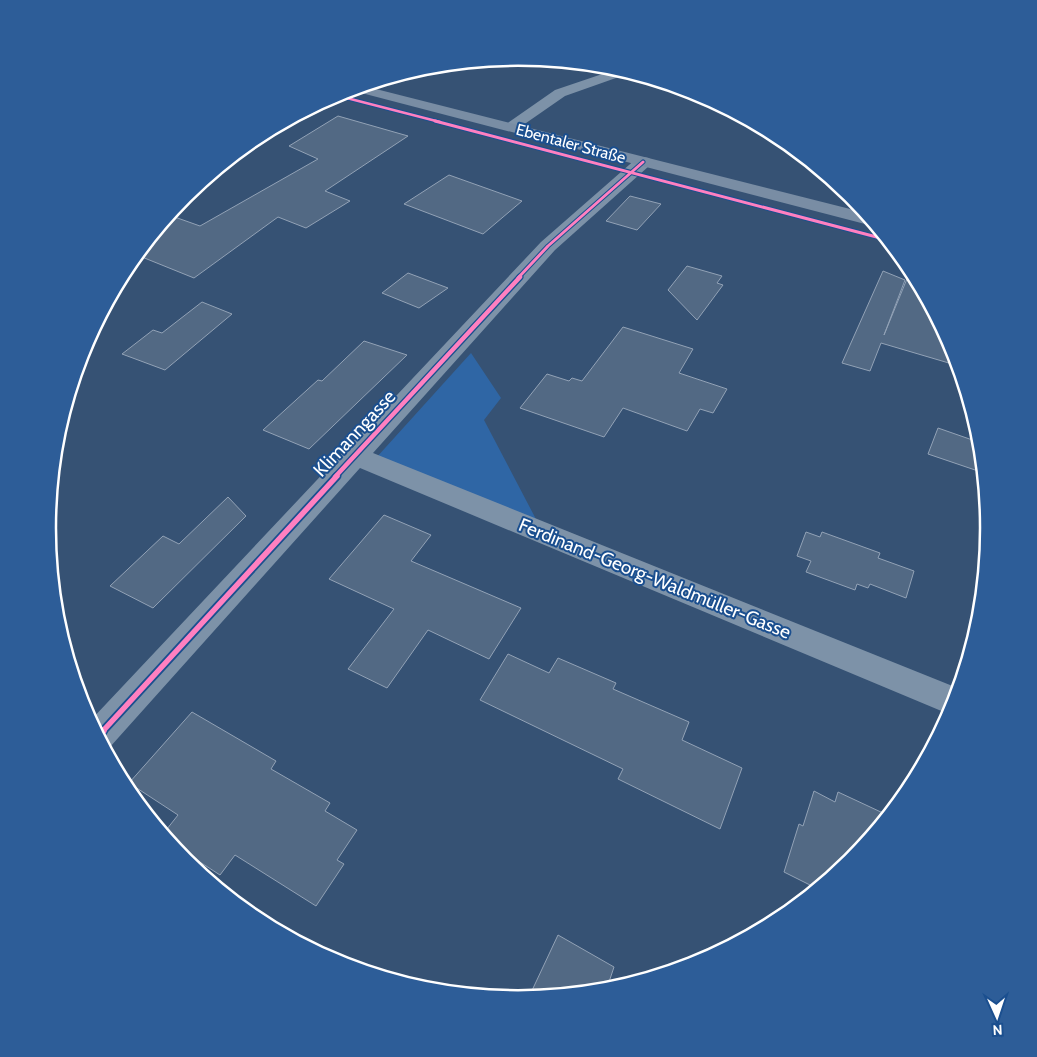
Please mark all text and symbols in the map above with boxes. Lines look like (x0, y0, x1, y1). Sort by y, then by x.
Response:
street label: Ebentaler Straße (514, 120, 628, 167)
street label: Klimanngasse (308, 385, 401, 482)
street label: Ferdinand-Georg-Waldmüller-Gasse (515, 513, 795, 644)
north arrow (972, 992, 1022, 1042)
text: N (992, 1021, 1003, 1039)

